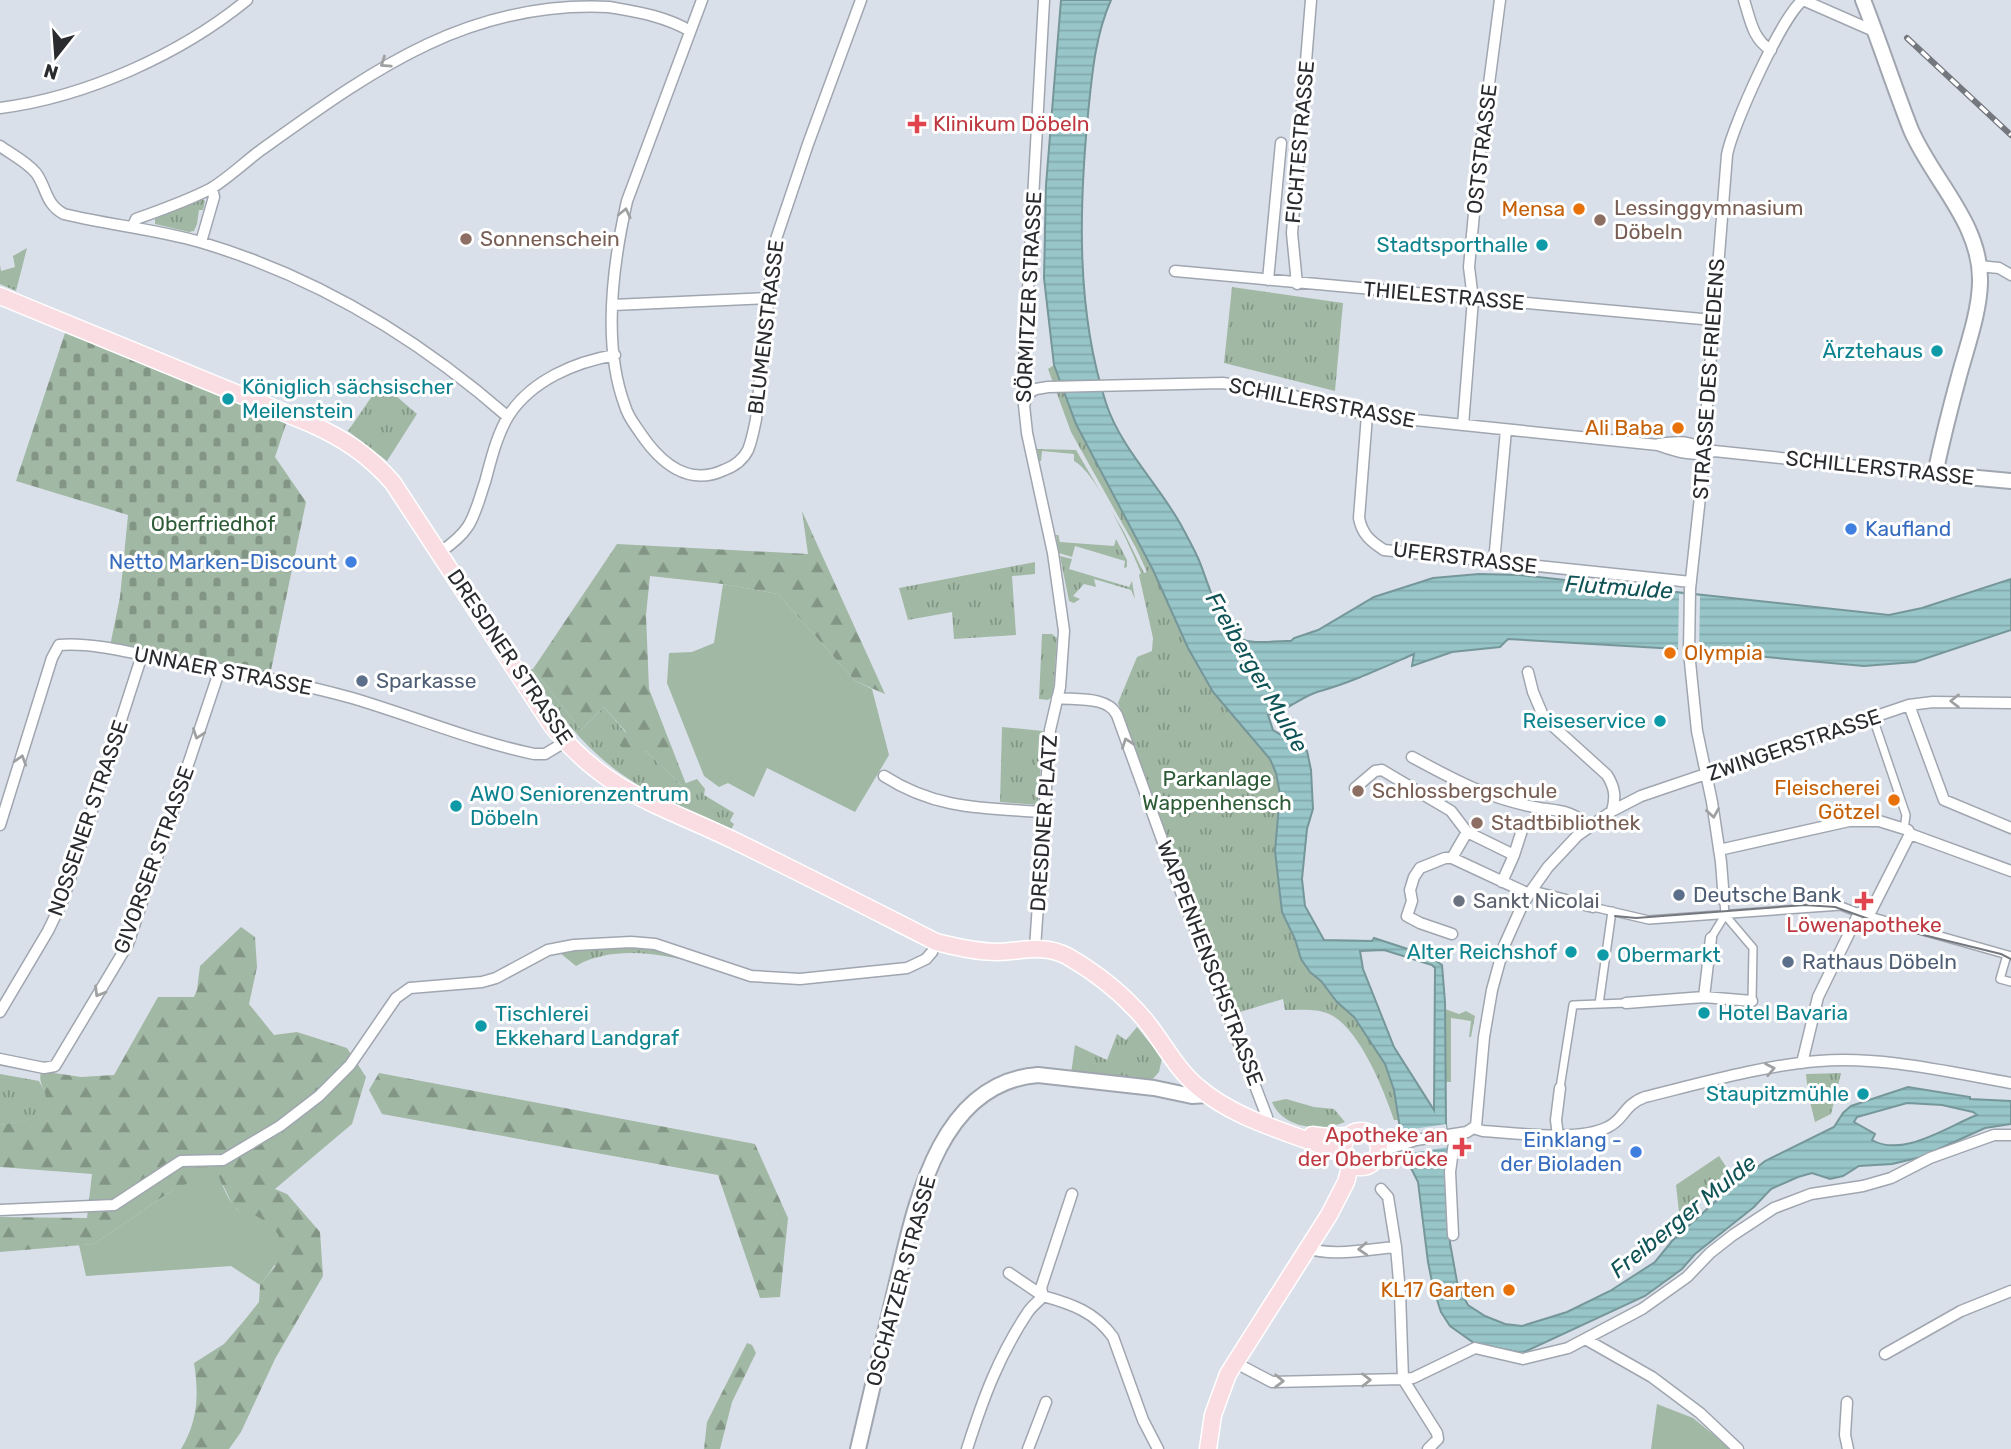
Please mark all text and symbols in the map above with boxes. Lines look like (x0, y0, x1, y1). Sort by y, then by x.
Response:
north arrow (21, 21, 91, 91)
one-way arrow (380, 55, 393, 67)
text: N (41, 59, 61, 85)
street label: FICHTESTRASSE (1280, 59, 1319, 224)
street label: OSTSTRASSE (1461, 83, 1502, 215)
place label: Klinikum Döbeln (933, 111, 1090, 136)
marker: Klinikum Döbeln (907, 114, 927, 134)
street label: SÖRMITZER STRASSE (1010, 191, 1047, 403)
place label: Lessinggymnasium Döbeln (1614, 195, 1803, 244)
place label: Mensa (1502, 196, 1565, 221)
marker: Mensa (1571, 201, 1587, 217)
one-way arrow (616, 207, 631, 219)
marker: Lessinggymnasium Döbeln (1592, 212, 1608, 228)
place label: Sonnenschein (480, 226, 620, 251)
marker: Sonnenschein (458, 231, 474, 247)
place label: Stadtsporthalle (1377, 232, 1528, 257)
marker: Stadtsporthalle (1534, 237, 1550, 253)
street label: BLUMENSTRASSE (742, 238, 789, 416)
street label: STRASSE DES FRIEDENS (1688, 258, 1729, 500)
street label: THIELESTRASSE (1362, 276, 1526, 315)
place label: Ärztehaus (1823, 338, 1923, 363)
marker: Ärztehaus (1929, 343, 1945, 359)
street label: SCHILLERSTRASSE (1227, 372, 1417, 433)
place label: Königlich sächsischer Meilenstein (242, 374, 453, 423)
marker: Königlich sächsischer Meilenstein (220, 391, 236, 407)
place label: Ali Baba (1585, 415, 1664, 440)
marker: Ali Baba (1670, 420, 1686, 436)
street label: SCHILLERSTRASSE (1785, 445, 1976, 490)
park label: Oberfriedhof (151, 511, 275, 536)
place label: Kaufland (1865, 516, 1951, 541)
marker: Kaufland (1843, 521, 1859, 537)
street label: UFERSTRASSE (1392, 536, 1539, 579)
place label: Netto Marken-Discount (109, 549, 337, 574)
marker: Netto Marken-Discount (343, 554, 359, 570)
street label: DRESDNER STRASSE (442, 564, 578, 749)
water label: Flutmulde (1564, 569, 1674, 605)
water label: Freiberger Mulde (1200, 587, 1314, 757)
place label: Olympia (1684, 640, 1763, 665)
street label: UNNAER STRASSE (132, 641, 314, 700)
marker: Olympia (1662, 645, 1678, 661)
place label: Sparkasse (376, 668, 477, 693)
marker: Sparkasse (354, 673, 370, 689)
one-way arrow (1949, 693, 1960, 709)
street label: ZWINGERSTRASSE (1704, 703, 1884, 786)
place label: Reiseservice (1523, 708, 1646, 733)
marker: Reiseservice (1652, 713, 1668, 729)
street label: NOSSENER STRASSE (42, 717, 133, 919)
one-way arrow (192, 727, 206, 739)
street label: DRESDNER PLATZ (1025, 734, 1062, 912)
one-way arrow (1122, 738, 1136, 750)
one-way arrow (12, 754, 27, 766)
street label: GIVORSER STRASSE (108, 763, 199, 957)
park label: Parkanlage Wappenhensch (1142, 766, 1292, 815)
place label: Fleischerei Götzel (1774, 775, 1880, 824)
place label: Schlossbergschule (1372, 778, 1557, 803)
place label: AWO Seniorenzentrum Döbeln (470, 781, 689, 830)
marker: Schlossbergschule (1350, 783, 1366, 799)
marker: Fleischerei Götzel (1886, 792, 1902, 808)
marker: AWO Seniorenzentrum Döbeln (448, 798, 464, 814)
one-way arrow (1705, 807, 1720, 819)
place label: Stadtbibliothek (1491, 810, 1641, 835)
marker: Stadtbibliothek (1469, 815, 1485, 831)
street label: WAPPENHENSCHSTRASSE (1152, 837, 1269, 1089)
place label: Deutsche Bank (1693, 882, 1841, 907)
marker: Deutsche Bank (1671, 887, 1687, 903)
place label: Sankt Nicolai (1473, 888, 1600, 913)
marker: Sankt Nicolai (1451, 893, 1467, 909)
marker: Löwenapotheke (1856, 893, 1872, 909)
place label: Löwenapotheke (1786, 912, 1942, 937)
place label: Alter Reichshof (1407, 939, 1557, 964)
place label: Obermarkt (1617, 942, 1721, 967)
marker: Alter Reichshof (1563, 944, 1579, 960)
marker: Obermarkt (1595, 947, 1611, 963)
place label: Rathaus Döbeln (1802, 949, 1957, 974)
marker: Rathaus Döbeln (1780, 954, 1796, 970)
one-way arrow (94, 985, 107, 997)
place label: Hotel Bavaria (1718, 1000, 1848, 1025)
place label: Tischlerei Ekkehard Landgraf (495, 1001, 679, 1050)
marker: Hotel Bavaria (1696, 1005, 1712, 1021)
marker: Tischlerei Ekkehard Landgraf (473, 1018, 489, 1034)
one-way arrow (1764, 1062, 1775, 1077)
place label: Staupitzmühle (1706, 1081, 1849, 1106)
marker: Staupitzmühle (1855, 1086, 1871, 1102)
place label: Apotheke an der Oberbrücke (1298, 1122, 1448, 1171)
place label: Einklang - der Bioladen (1500, 1127, 1622, 1176)
marker: Apotheke an der Oberbrücke (1454, 1139, 1470, 1155)
marker: Einklang - der Bioladen (1628, 1144, 1644, 1160)
water label: Freiberger Mulde (1604, 1148, 1762, 1284)
street label: OSCHATZER STRASSE (860, 1173, 941, 1389)
one-way arrow (1357, 1242, 1368, 1257)
place label: KL17 Garten (1380, 1277, 1495, 1302)
marker: KL17 Garten (1501, 1282, 1517, 1298)
one-way arrow (1362, 1372, 1372, 1388)
one-way arrow (1275, 1373, 1285, 1389)

